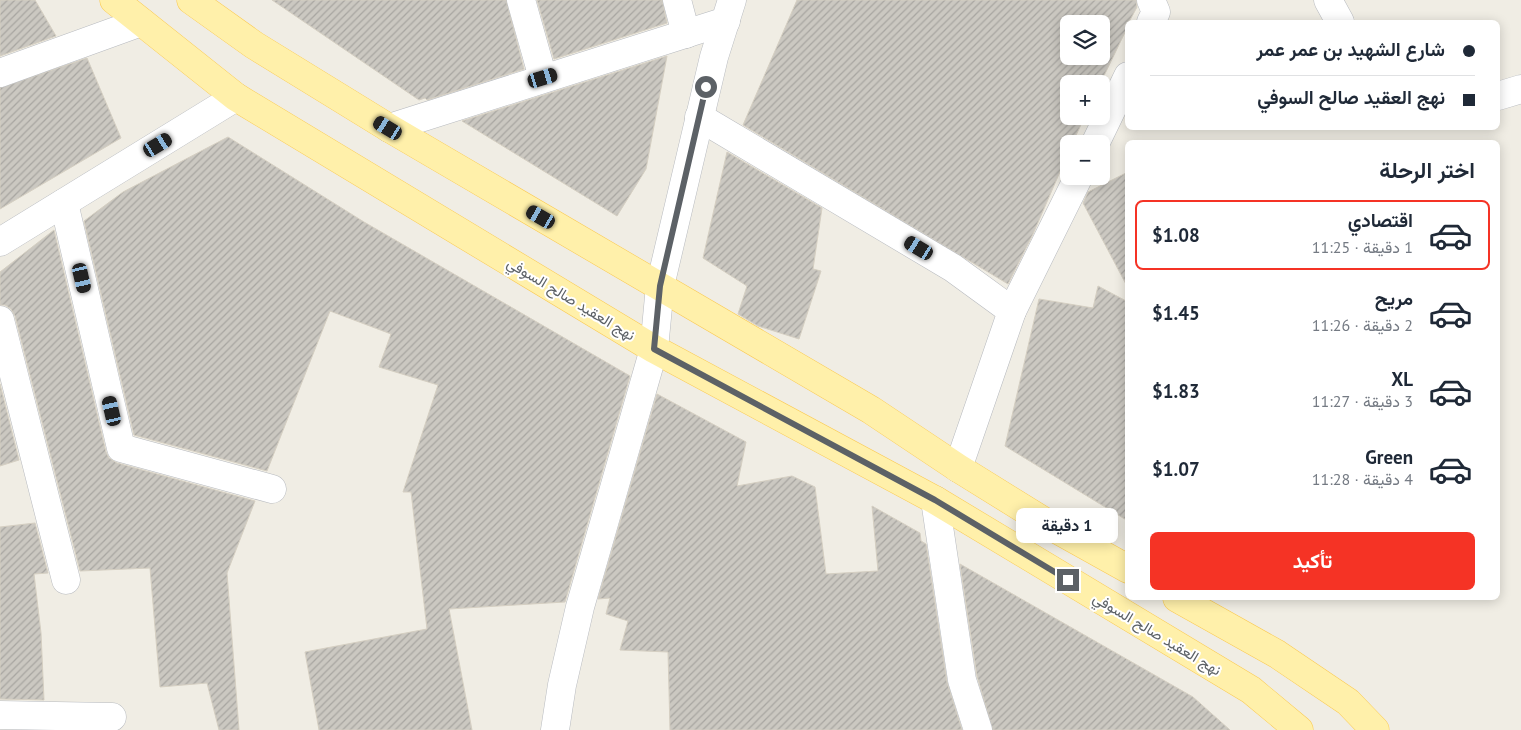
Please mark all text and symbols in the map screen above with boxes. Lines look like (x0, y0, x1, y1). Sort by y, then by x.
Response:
map controls (1060, 15, 1110, 185)
button: layers (1060, 15, 1110, 65)
text: شارع الشهيد بن عمر عمر (1256, 37, 1445, 61)
car (526, 66, 559, 90)
button: + (1060, 75, 1110, 125)
route start (695, 76, 717, 98)
text: نهج العقيد صالح السوفي (1257, 85, 1445, 109)
car (371, 114, 404, 142)
car (141, 131, 174, 159)
button: − (1060, 135, 1110, 185)
text: اختر الرحلة (1379, 156, 1475, 184)
car (524, 203, 557, 231)
text: اقتصادي (1348, 208, 1413, 232)
icon: car (1428, 213, 1473, 258)
text: $1.08 (1152, 223, 1200, 247)
car (902, 234, 935, 262)
text: 1 دقيقة · 11:25 (1312, 237, 1413, 257)
street label: نهج العقيد صالح السوفي (502, 253, 639, 348)
car (71, 262, 92, 294)
text: مريح (1375, 286, 1413, 310)
icon: car (1428, 291, 1473, 336)
text: $1.45 (1152, 301, 1200, 325)
text: 2 دقيقة · 11:26 (1312, 315, 1413, 335)
text: XL (1391, 367, 1413, 391)
icon: car (1428, 369, 1473, 414)
text: $1.83 (1152, 379, 1200, 403)
text: 3 دقيقة · 11:27 (1312, 391, 1413, 411)
car (101, 395, 122, 427)
text: Green (1365, 445, 1413, 469)
icon: car (1428, 447, 1473, 492)
text: $1.07 (1152, 457, 1200, 481)
text: 4 دقيقة · 11:28 (1312, 469, 1413, 489)
callout: 1 دقيقة (1017, 508, 1119, 542)
text: 1 دقيقة (1042, 515, 1092, 535)
button: تأكيد (1150, 532, 1475, 590)
route end (1057, 569, 1079, 591)
street label: نهج العقيد صالح السوفي (1088, 588, 1225, 683)

